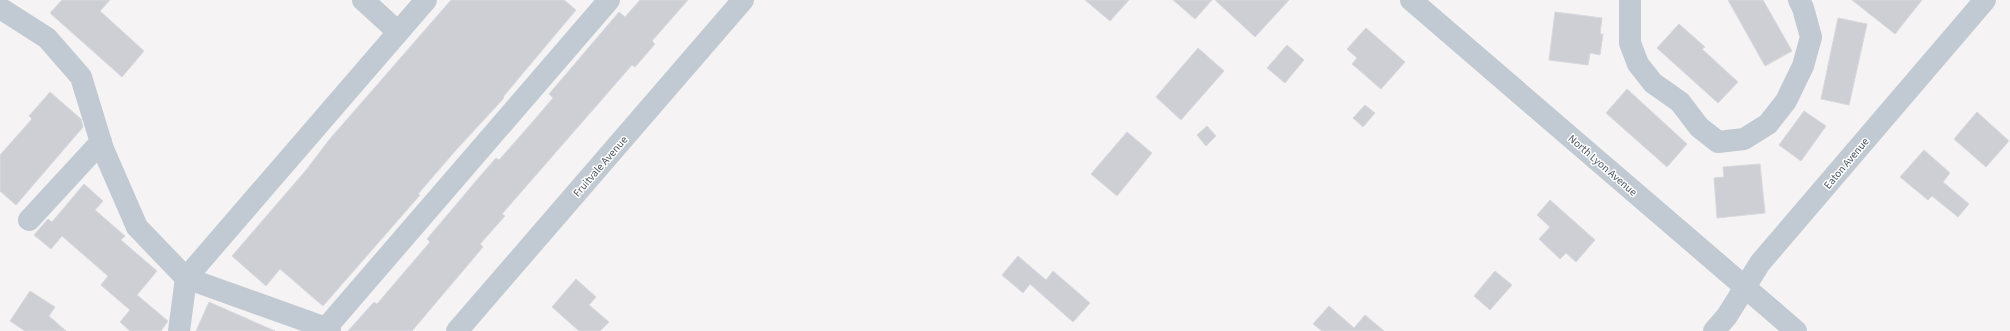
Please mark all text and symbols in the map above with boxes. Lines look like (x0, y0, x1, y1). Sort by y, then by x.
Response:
street label: North Lyon Avenue (1565, 131, 1641, 200)
street label: Fruitvale Avenue (570, 132, 631, 200)
street label: Eaton Avenue (1820, 134, 1873, 192)

